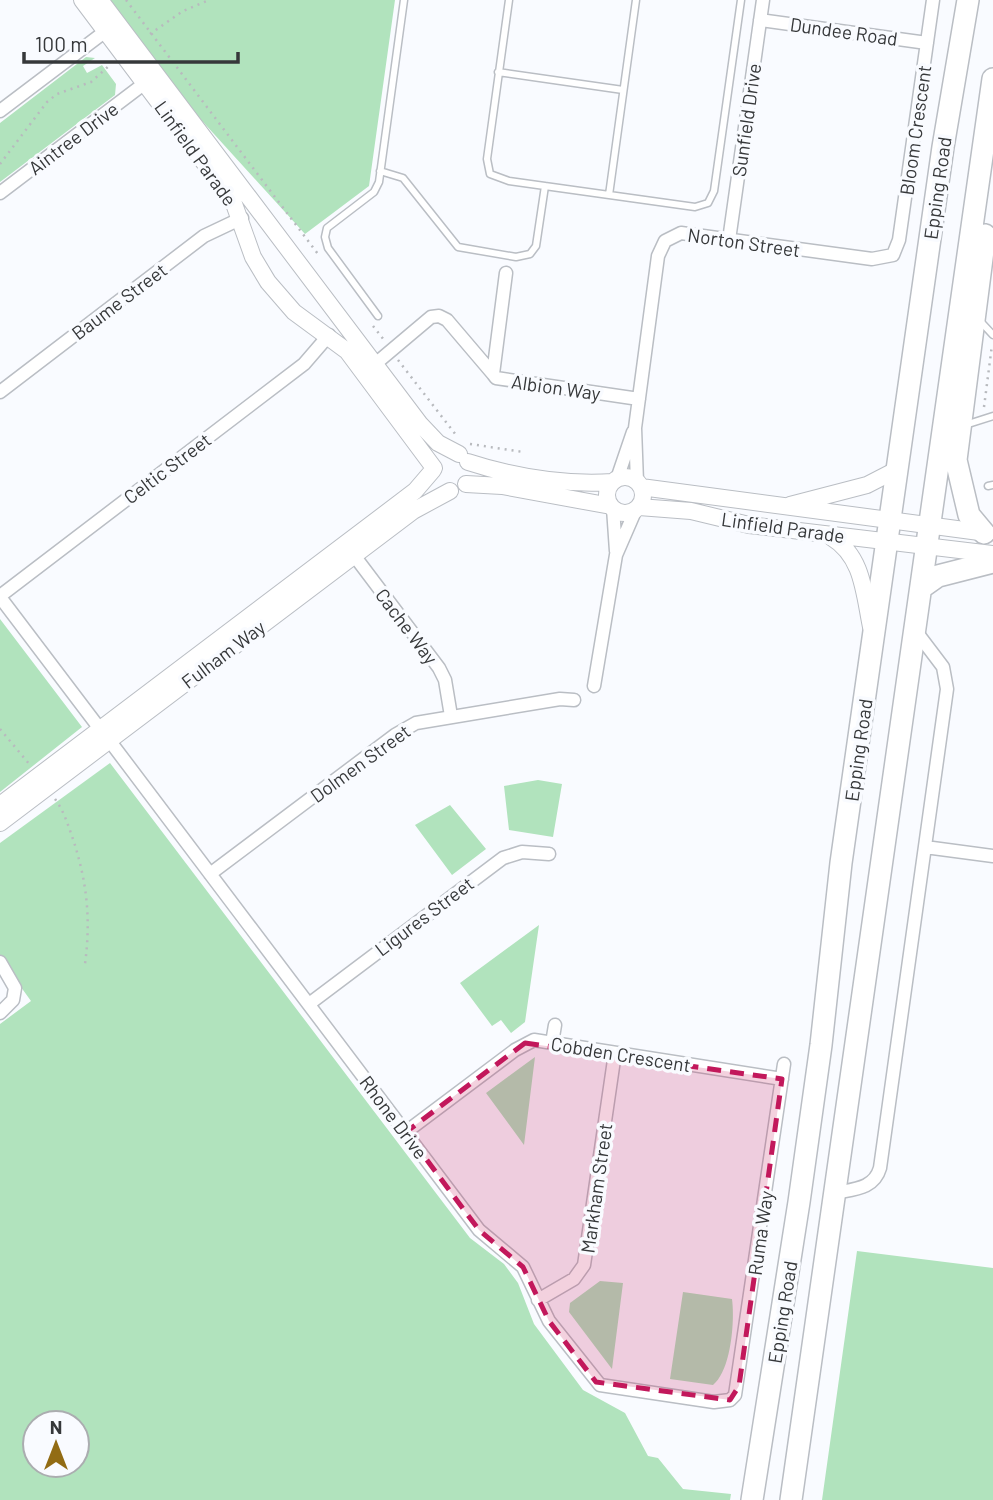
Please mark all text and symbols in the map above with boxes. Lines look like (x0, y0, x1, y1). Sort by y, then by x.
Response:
street label: Dundee Road (789, 12, 899, 50)
scale bar (24, 21, 238, 65)
text: 100 m (35, 31, 88, 56)
street label: Sunfield Drive (727, 62, 765, 178)
street label: Bloom Crescent (894, 64, 936, 196)
street label: Linfield Parade (150, 96, 242, 210)
street label: Aintree Drive (23, 97, 123, 179)
street label: Epping Road (918, 135, 956, 241)
street label: Norton Street (686, 223, 802, 261)
street label: Baume Street (67, 258, 171, 344)
street label: Albion Way (510, 369, 602, 405)
street label: Celtic Street (119, 428, 215, 508)
street label: Linfield Parade (720, 507, 846, 547)
street label: Cache Way (371, 583, 443, 669)
street label: Fulham Way (177, 615, 270, 693)
street label: Epping Road (839, 697, 877, 803)
street label: Dolmen Street (305, 719, 415, 807)
street label: Ligures Street (370, 871, 478, 961)
street label: Cobden Crescent (549, 1032, 693, 1076)
street label: Rhone Drive (355, 1071, 433, 1163)
street label: Markham Street (575, 1122, 617, 1254)
street label: Ruma Way (743, 1189, 777, 1277)
street label: Epping Road (763, 1259, 801, 1365)
north arrow (21, 1409, 91, 1479)
text: N (50, 1415, 62, 1438)

